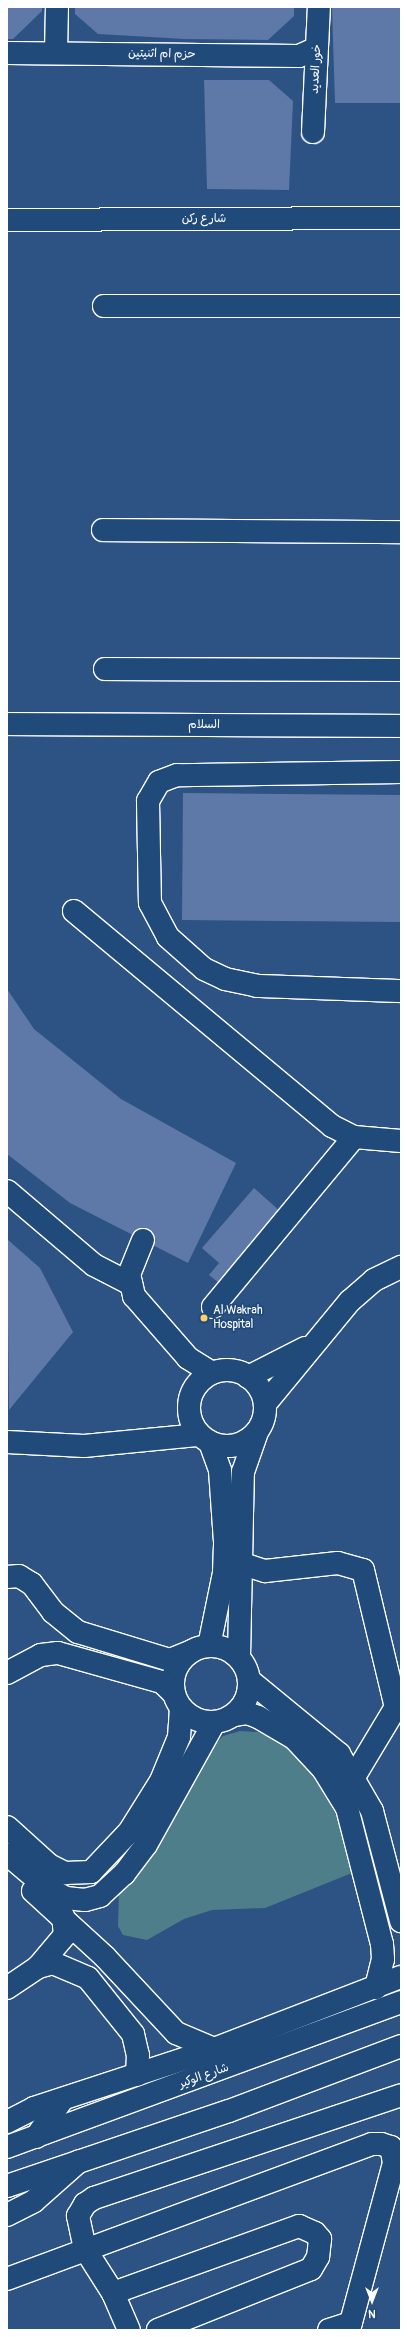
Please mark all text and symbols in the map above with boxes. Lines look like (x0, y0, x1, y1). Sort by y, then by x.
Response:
street label: خور العديد (308, 44, 324, 94)
street label: حزم ام اثنيتين (128, 46, 196, 62)
street label: شارع ركن (182, 212, 226, 226)
street label: السلام (188, 718, 220, 732)
place label: Al Wakrah Hospital (213, 1304, 263, 1332)
marker: Al Wakrah Hospital (198, 1312, 210, 1324)
street label: شارع الوكير (177, 2060, 231, 2092)
north arrow (352, 2281, 392, 2321)
text: N (368, 2307, 376, 2320)

